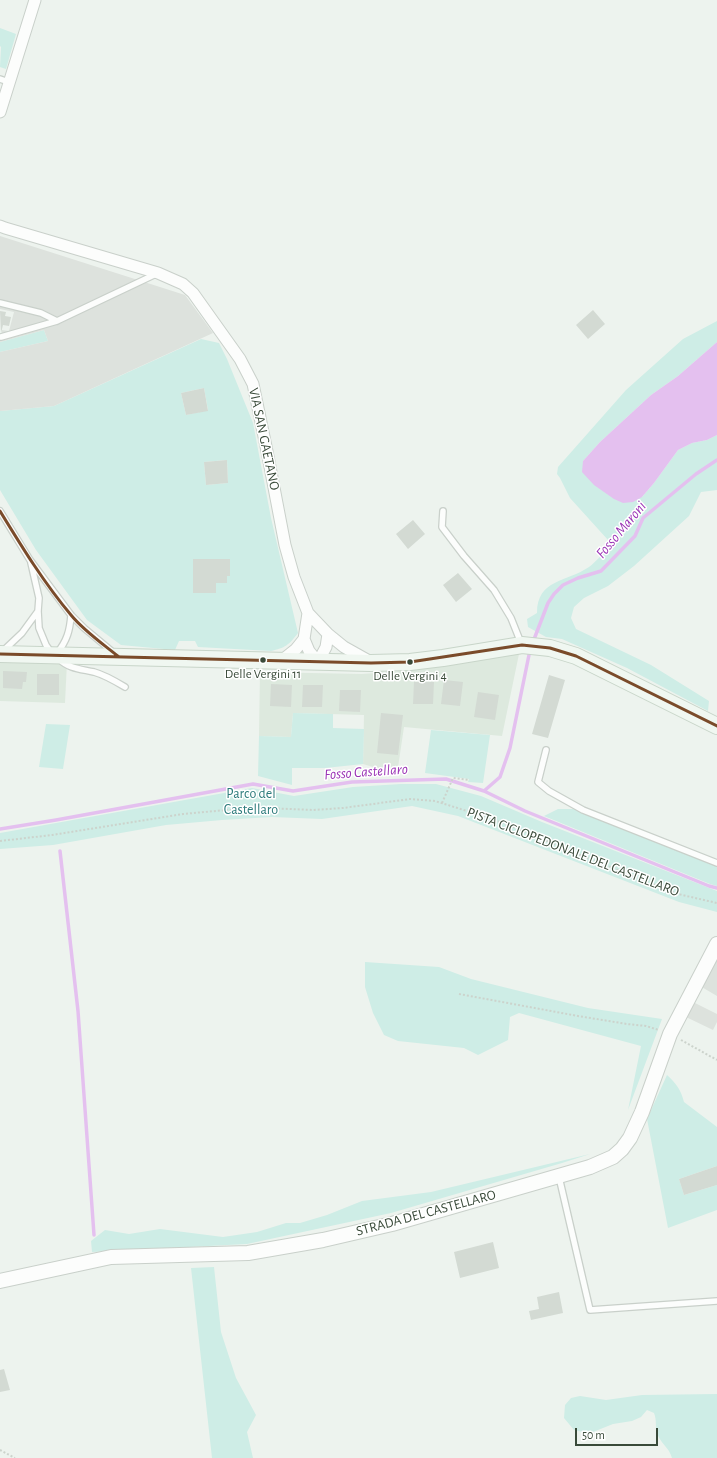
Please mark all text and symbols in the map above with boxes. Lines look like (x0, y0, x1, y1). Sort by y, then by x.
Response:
street label: VIA SAN GAETANO (245, 386, 283, 492)
water label: Fosso Maroni (592, 498, 650, 562)
marker: Delle Vergini 11 (258, 655, 268, 665)
marker: Delle Vergini 4 (405, 657, 415, 667)
place label: Delle Vergini 11 (225, 666, 301, 682)
place label: Delle Vergini 4 (373, 668, 447, 684)
water label: Fosso Castellaro (324, 760, 408, 784)
park label: Parco del Castellaro (224, 786, 278, 818)
street label: PISTA CICLOPEDONALE DEL CASTELLARO (464, 804, 682, 900)
street label: STRADA DEL CASTELLARO (354, 1186, 498, 1240)
scale bar (577, 1420, 660, 1446)
text: 50 m (582, 1429, 605, 1441)

